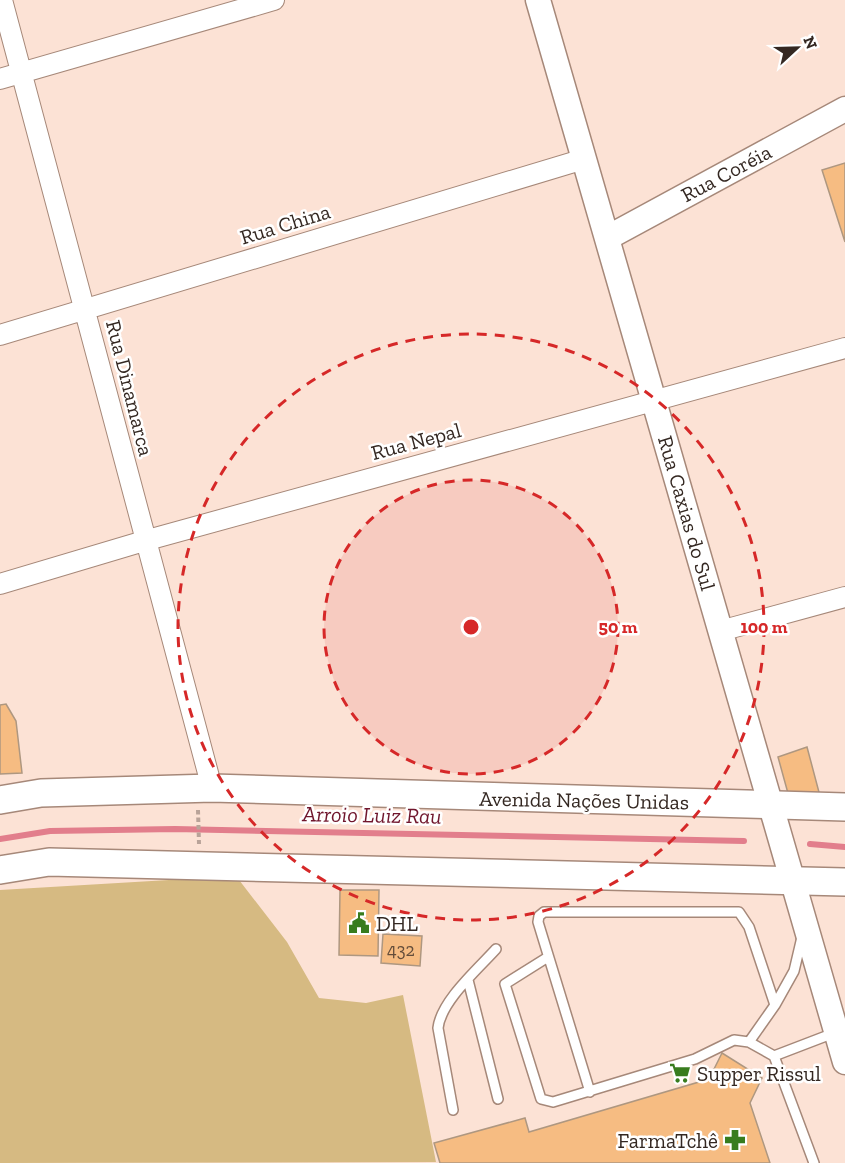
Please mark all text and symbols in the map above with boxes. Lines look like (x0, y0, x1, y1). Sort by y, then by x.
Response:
north arrow (767, 18, 827, 78)
text: N (799, 33, 822, 52)
street label: Rua Coréia (677, 139, 775, 207)
street label: Rua China (237, 198, 333, 250)
street label: Rua Dinamarca (101, 317, 159, 459)
street label: Rua Nepal (368, 417, 464, 465)
street label: Rua Caxias do Sul (653, 433, 721, 594)
text: 50 m (599, 616, 638, 638)
text: 100 m (740, 616, 788, 638)
centre of rings (461, 617, 481, 637)
street label: Avenida Nações Unidas (479, 786, 689, 814)
water label: Arroio Luiz Rau (301, 800, 442, 830)
public building icon: DHL (347, 911, 371, 935)
place label: DHL (376, 911, 418, 936)
house number: 432 (387, 939, 415, 961)
supermarket icon: Supper Rissul (668, 1061, 692, 1085)
place label: Supper Rissul (697, 1061, 821, 1086)
place label: FarmaTchê (617, 1128, 718, 1153)
pharmacy icon: FarmaTchê (723, 1128, 747, 1152)

